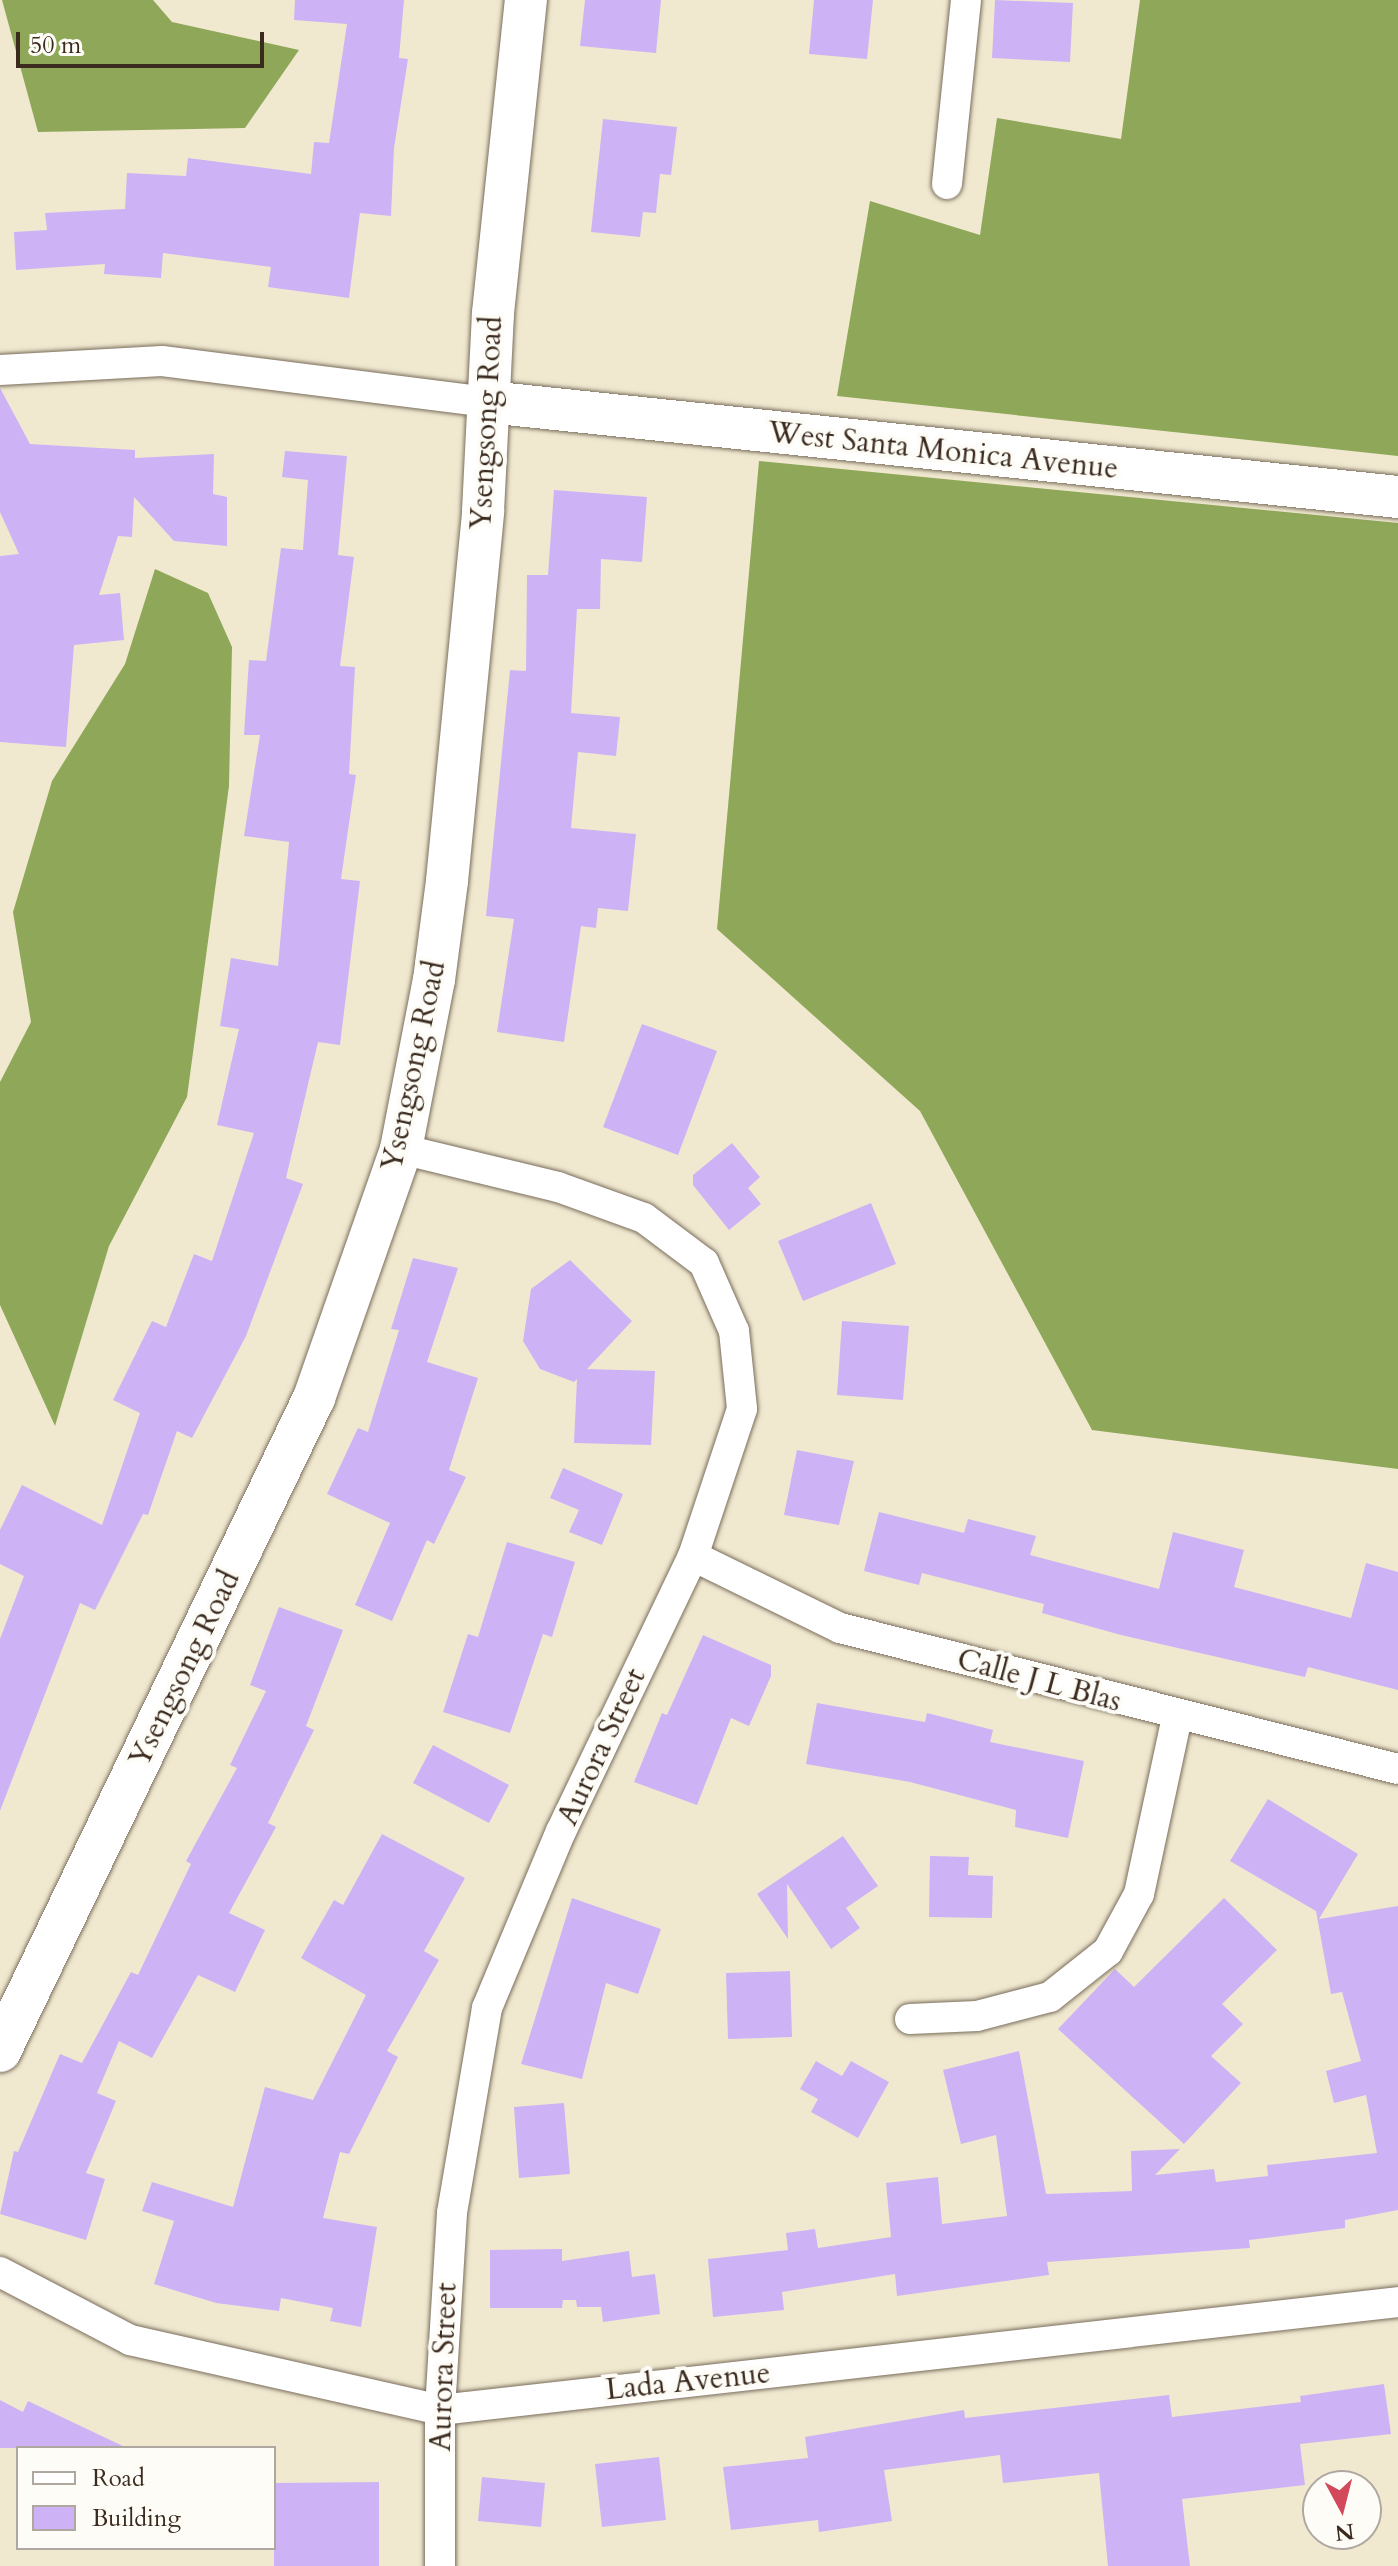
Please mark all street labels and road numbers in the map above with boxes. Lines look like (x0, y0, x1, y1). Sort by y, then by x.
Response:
street label: Ysengsong Road (463, 315, 511, 531)
street label: West Santa Monica Avenue (766, 415, 1120, 487)
street label: Ysengsong Road (374, 958, 454, 1174)
street label: Ysengsong Road (122, 1565, 248, 1773)
street label: Calle J L Blas (953, 1642, 1125, 1720)
street label: Aurora Street (550, 1663, 654, 1831)
street label: Aurora Street (423, 2282, 465, 2452)
street label: Lada Avenue (604, 2355, 772, 2409)

